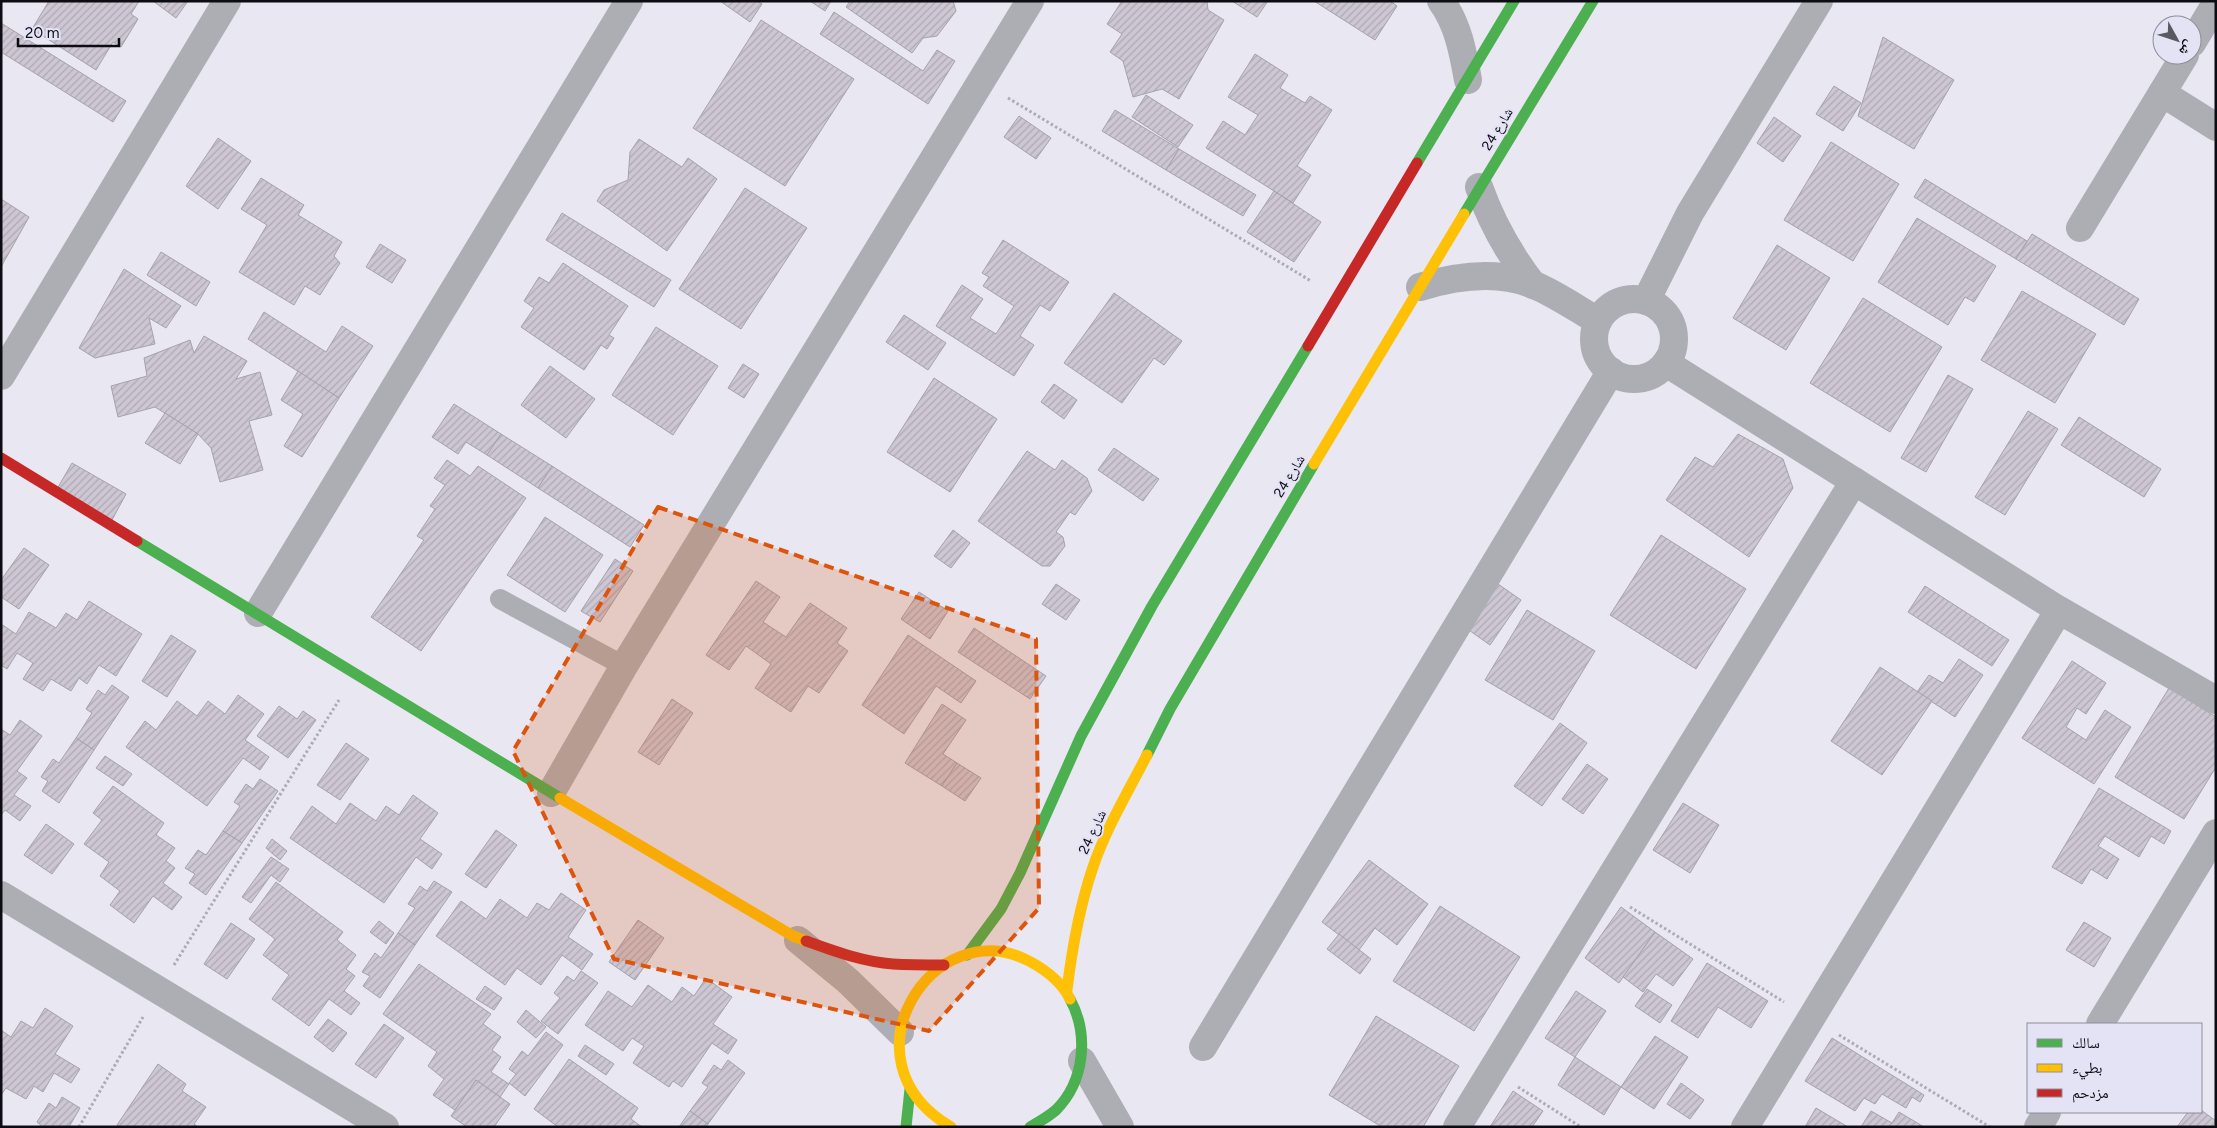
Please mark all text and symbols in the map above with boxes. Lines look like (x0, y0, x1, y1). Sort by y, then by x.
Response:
scale bar (18, 15, 119, 47)
north arrow (2152, 15, 2202, 65)
text: 20 m (25, 24, 59, 42)
text: ش (2175, 37, 2198, 59)
street label: شارع 24 (1478, 105, 1518, 154)
street label: شارع 24 (1270, 452, 1310, 501)
street label: شارع 24 (1075, 807, 1111, 857)
legend (2027, 1023, 2202, 1113)
text: سالك (2072, 1034, 2100, 1052)
text: بطيء (2072, 1059, 2102, 1080)
text: مزدحم (2072, 1084, 2109, 1103)

